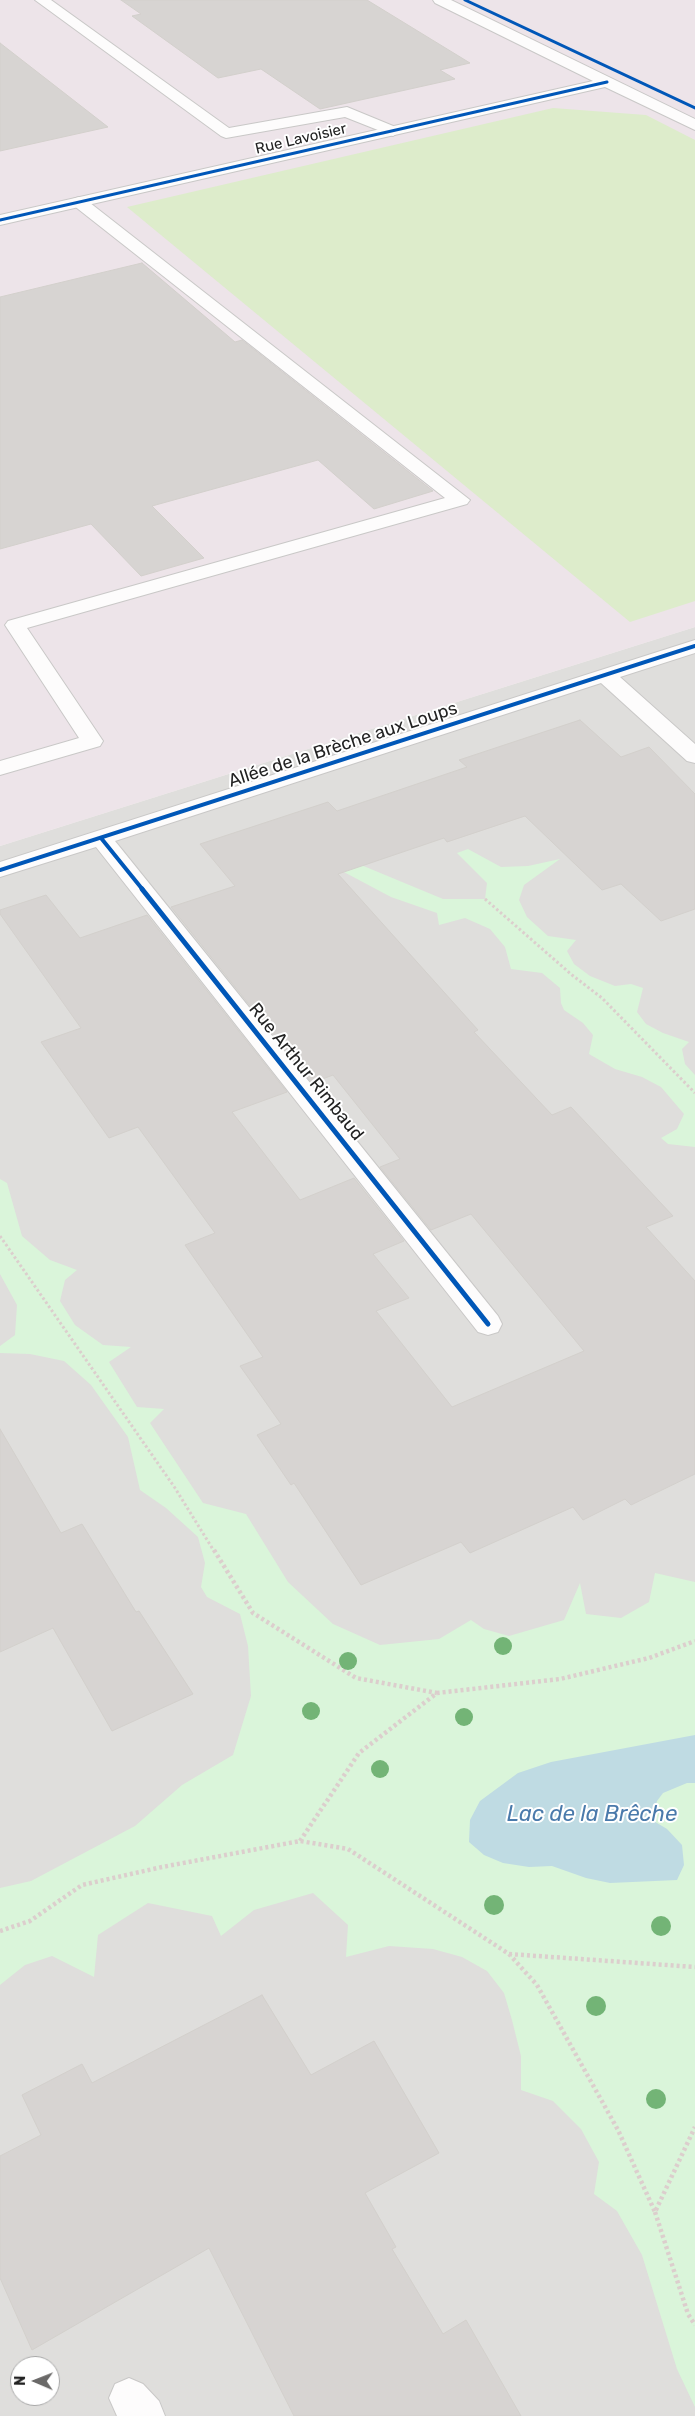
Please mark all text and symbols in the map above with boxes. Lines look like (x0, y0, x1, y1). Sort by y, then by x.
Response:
street label: Rue Lavoisier (254, 120, 348, 158)
street label: Allée de la Brèche aux Loups (226, 698, 460, 792)
street label: Rue Arthur Rimbaud (244, 999, 368, 1145)
water label: Lac de la Brêche (507, 1802, 677, 1828)
north arrow (10, 2356, 60, 2406)
text: N (12, 2376, 29, 2386)

